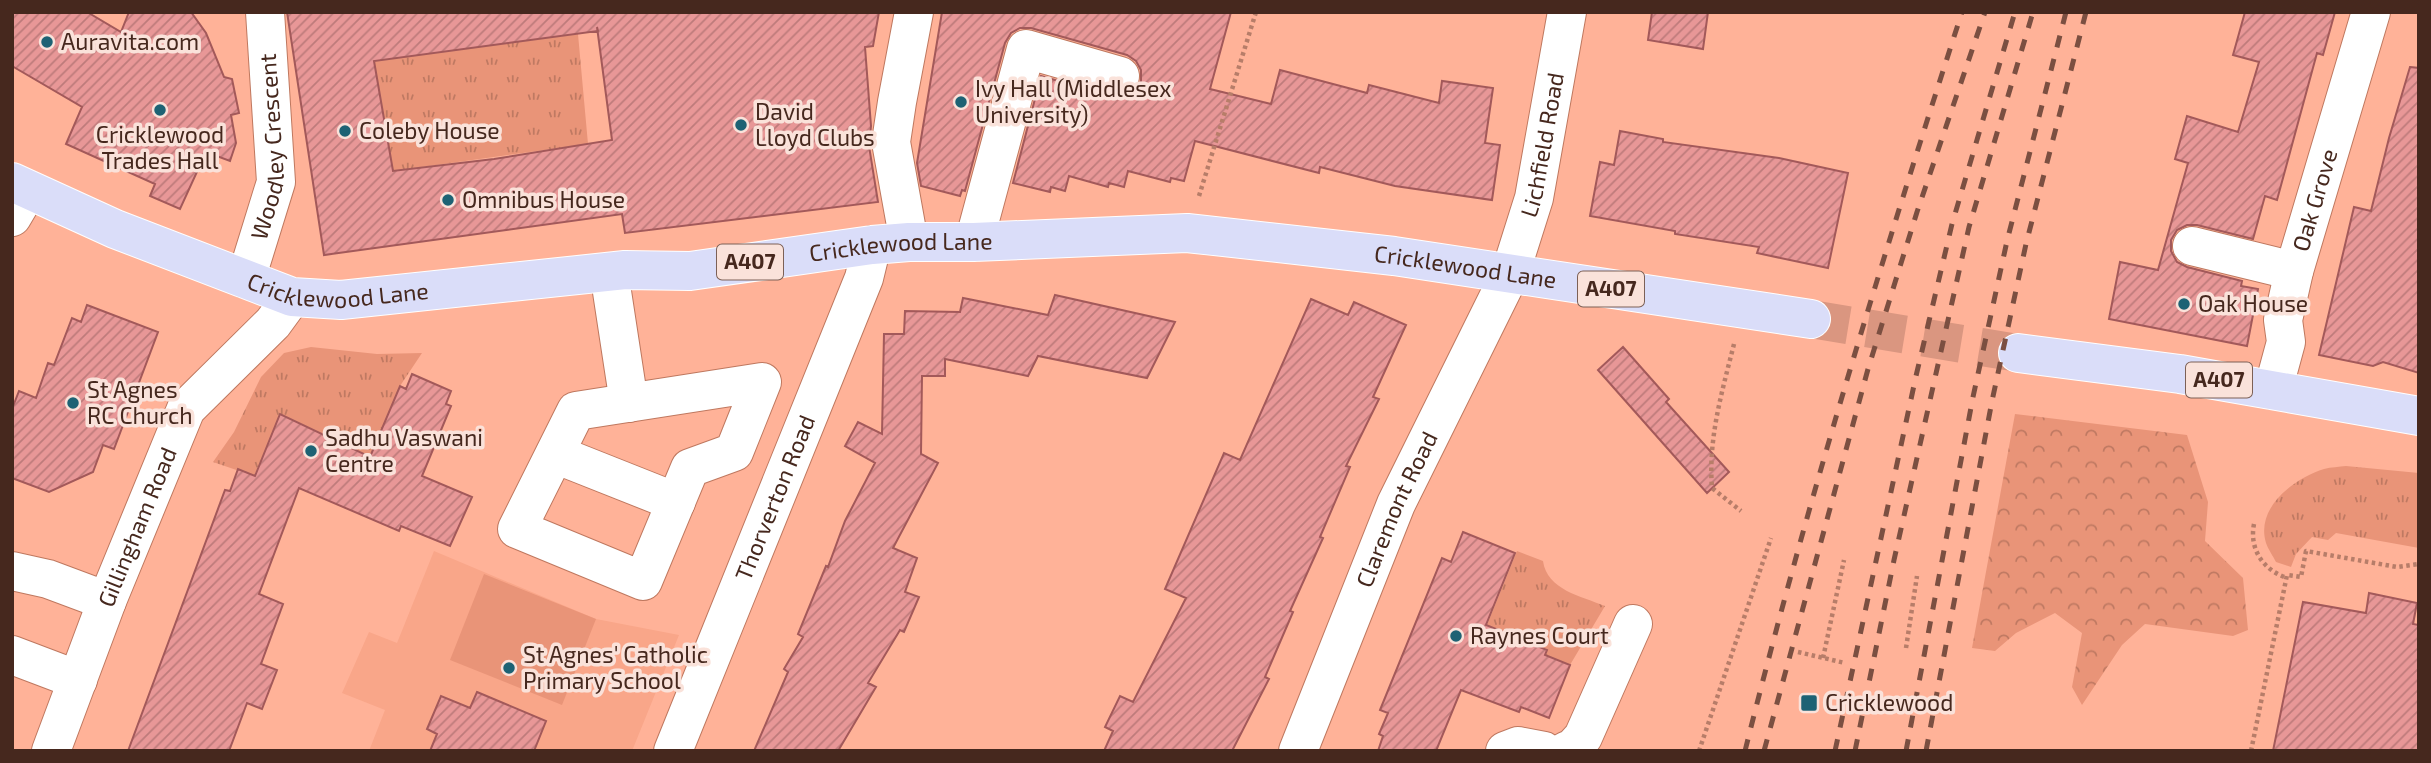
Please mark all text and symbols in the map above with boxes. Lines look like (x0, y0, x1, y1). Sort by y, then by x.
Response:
place label: Auravita.com (61, 27, 199, 55)
marker: Auravita.com (39, 34, 55, 50)
street label: Woodley Crescent (244, 53, 289, 243)
street label: Lichfield Road (1514, 70, 1569, 220)
place label: Ivy Hall (Middlesex University) (975, 74, 1171, 128)
marker: Ivy Hall (Middlesex University) (953, 94, 969, 110)
place label: David Lloyd Clubs (755, 97, 875, 151)
marker: Cricklewood Trades Hall (152, 102, 168, 118)
place label: Coleby House (359, 116, 500, 144)
marker: David Lloyd Clubs (733, 117, 749, 133)
place label: Cricklewood Trades Hall (96, 120, 224, 174)
marker: Coleby House (337, 123, 353, 139)
street label: Oak Grove (2286, 145, 2343, 254)
place label: Omnibus House (462, 185, 625, 213)
marker: Omnibus House (440, 192, 456, 208)
street label: Cricklewood Lane (807, 226, 993, 267)
street label: Cricklewood Lane (1373, 239, 1558, 293)
road number: A407 (717, 244, 783, 280)
street label: Cricklewood Lane (244, 266, 430, 313)
road number: A407 (1578, 272, 1644, 306)
place label: Oak House (2198, 289, 2308, 317)
marker: Oak House (2176, 296, 2192, 312)
road number: A407 (2186, 362, 2252, 398)
place label: St Agnes RC Church (87, 375, 193, 429)
marker: St Agnes RC Church (65, 395, 81, 411)
street label: Thorverton Road (728, 411, 820, 584)
place label: Sadhu Vaswani Centre (325, 423, 483, 477)
street label: Claremont Road (1349, 427, 1443, 591)
street label: Gillingham Road (91, 443, 182, 611)
marker: Sadhu Vaswani Centre (303, 443, 319, 459)
place label: Raynes Court (1470, 621, 1609, 649)
marker: Raynes Court (1448, 628, 1464, 644)
place label: St Agnes' Catholic Primary School (523, 640, 708, 694)
marker: St Agnes' Catholic Primary School (501, 660, 517, 676)
place label: Cricklewood (1825, 688, 1953, 716)
marker: Cricklewood (1799, 693, 1819, 713)

